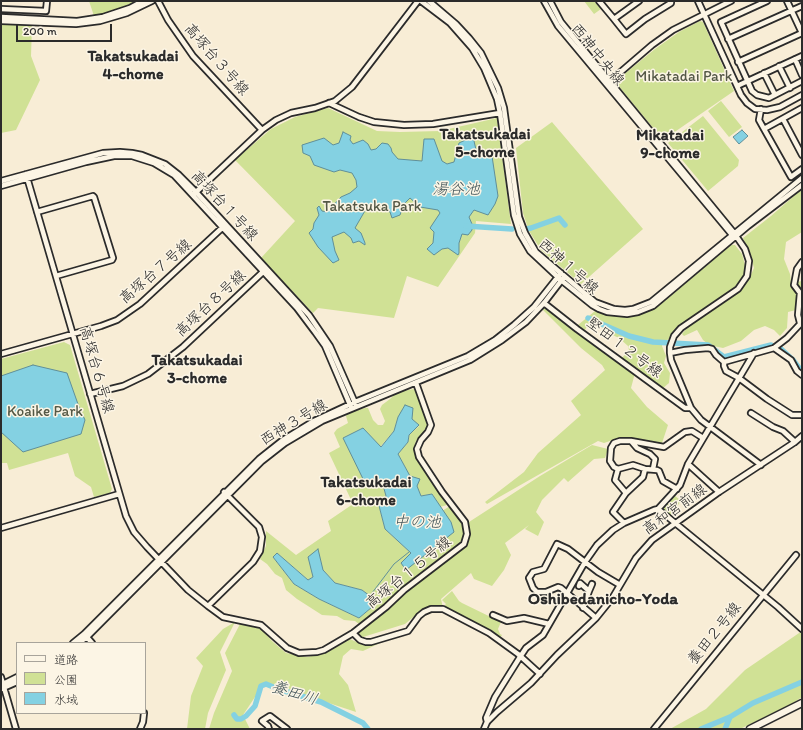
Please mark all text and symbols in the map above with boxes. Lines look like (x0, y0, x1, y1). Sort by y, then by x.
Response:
scale bar (18, 16, 114, 42)
street label: 高塚台３号線 (180, 20, 252, 100)
street label: 西神中央線 (566, 20, 628, 90)
text: 200 m (23, 24, 57, 38)
district label: Takatsukadai 4-chome (87, 47, 179, 85)
park label: Mikatadai Park (636, 68, 732, 86)
district label: Takatsukadai 5-chome (439, 125, 531, 163)
district label: Mikatadai 9-chome (636, 126, 704, 164)
street label: 高塚台１号線 (187, 167, 261, 245)
water label: 湯谷池 (432, 180, 480, 200)
park label: Takatsuka Park (322, 198, 422, 216)
street label: 西神１号線 (534, 235, 602, 299)
street label: 高塚台７号線 (116, 236, 196, 308)
street label: 高塚台８号線 (172, 267, 250, 341)
street label: 堅田１２号線 (583, 314, 665, 382)
street label: 高塚台６号線 (75, 324, 117, 416)
district label: Takatsukadai 3-chome (151, 351, 243, 389)
street label: 西神３号線 (257, 396, 331, 450)
park label: Koaike Park (7, 403, 83, 421)
district label: Takatsukadai 6-chome (320, 473, 412, 511)
street label: 高和宮前線 (639, 481, 711, 539)
water label: 中の池 (393, 513, 441, 533)
street label: 高塚台１５号線 (363, 533, 455, 613)
district label: Oshibedanicho-Yoda (528, 590, 678, 610)
street label: 養田２号線 (684, 599, 746, 669)
legend (16, 642, 146, 714)
text: 道路 (54, 653, 78, 667)
text: 公園 (54, 673, 78, 687)
water label: 養田川 (268, 678, 320, 710)
text: 水域 (54, 693, 78, 707)

